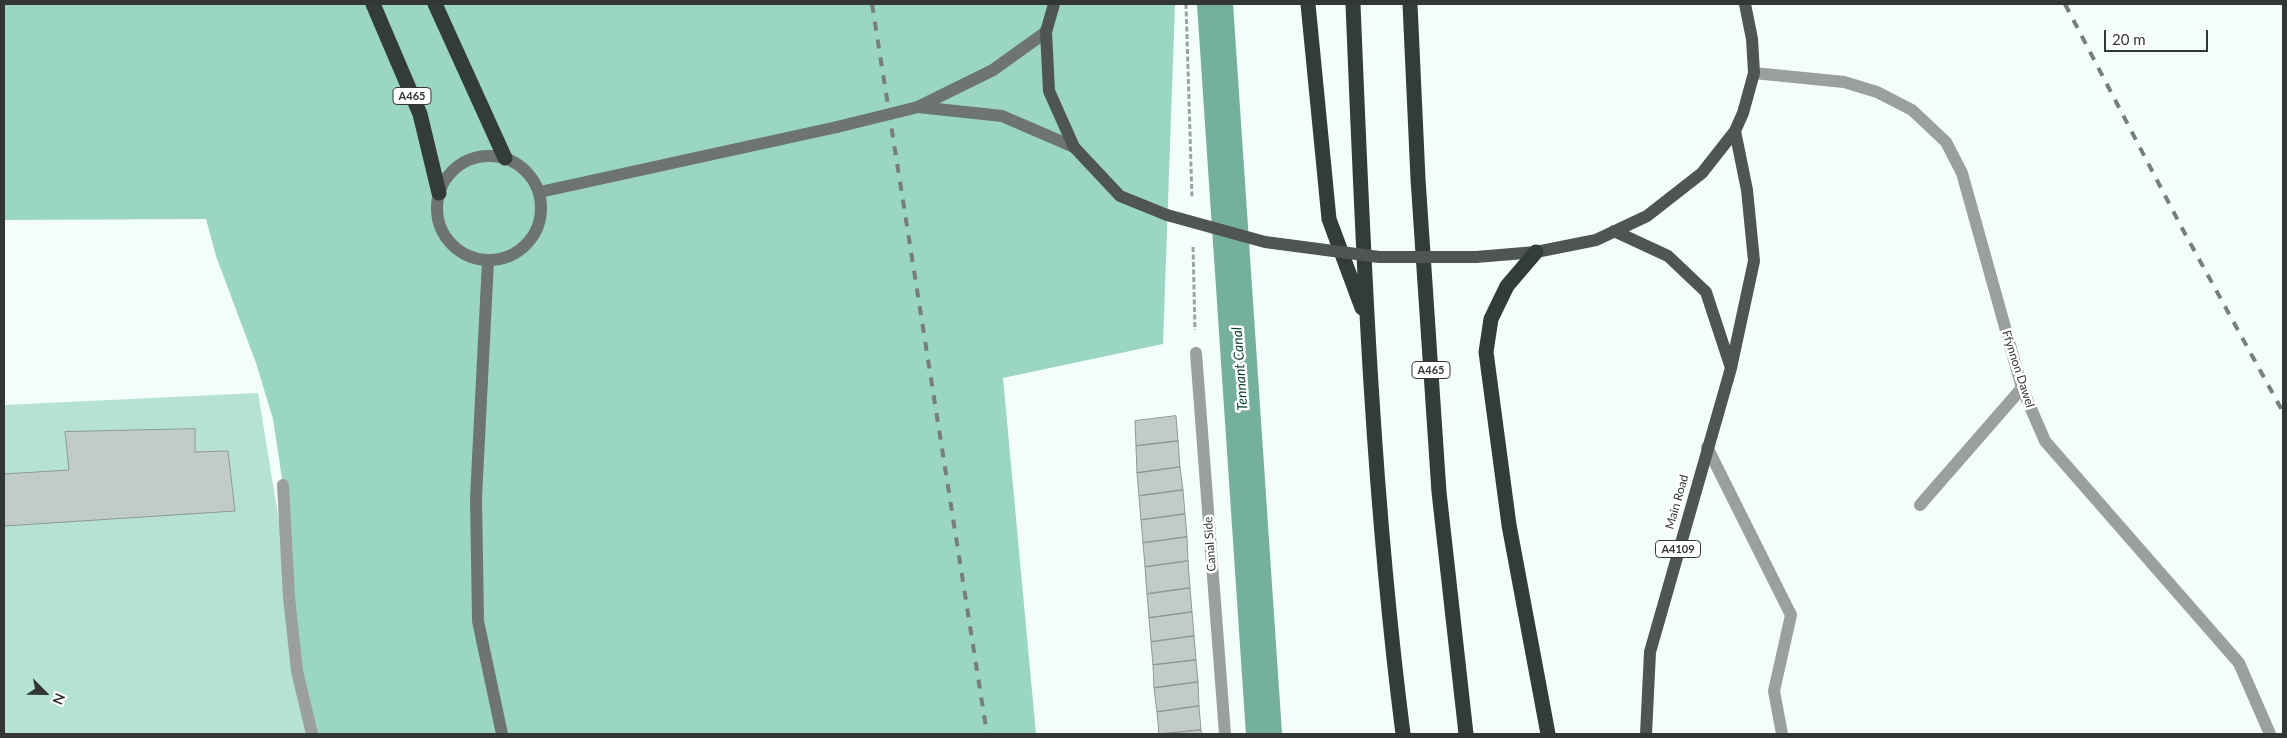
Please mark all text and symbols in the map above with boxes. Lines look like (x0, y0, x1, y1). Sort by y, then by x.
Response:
scale bar (2107, 20, 2211, 52)
text: 20 m (2112, 30, 2146, 48)
road number: A465 (393, 88, 431, 104)
water label: Tennant Canal (1229, 327, 1251, 411)
street label: Ffynnon Dawel (1999, 329, 2037, 409)
road number: A465 (1412, 362, 1450, 378)
street label: Main Road (1662, 473, 1692, 531)
street label: Canal Side (1201, 516, 1219, 572)
road number: A4109 (1656, 540, 1700, 558)
north arrow (20, 668, 70, 718)
text: N (49, 691, 69, 707)

